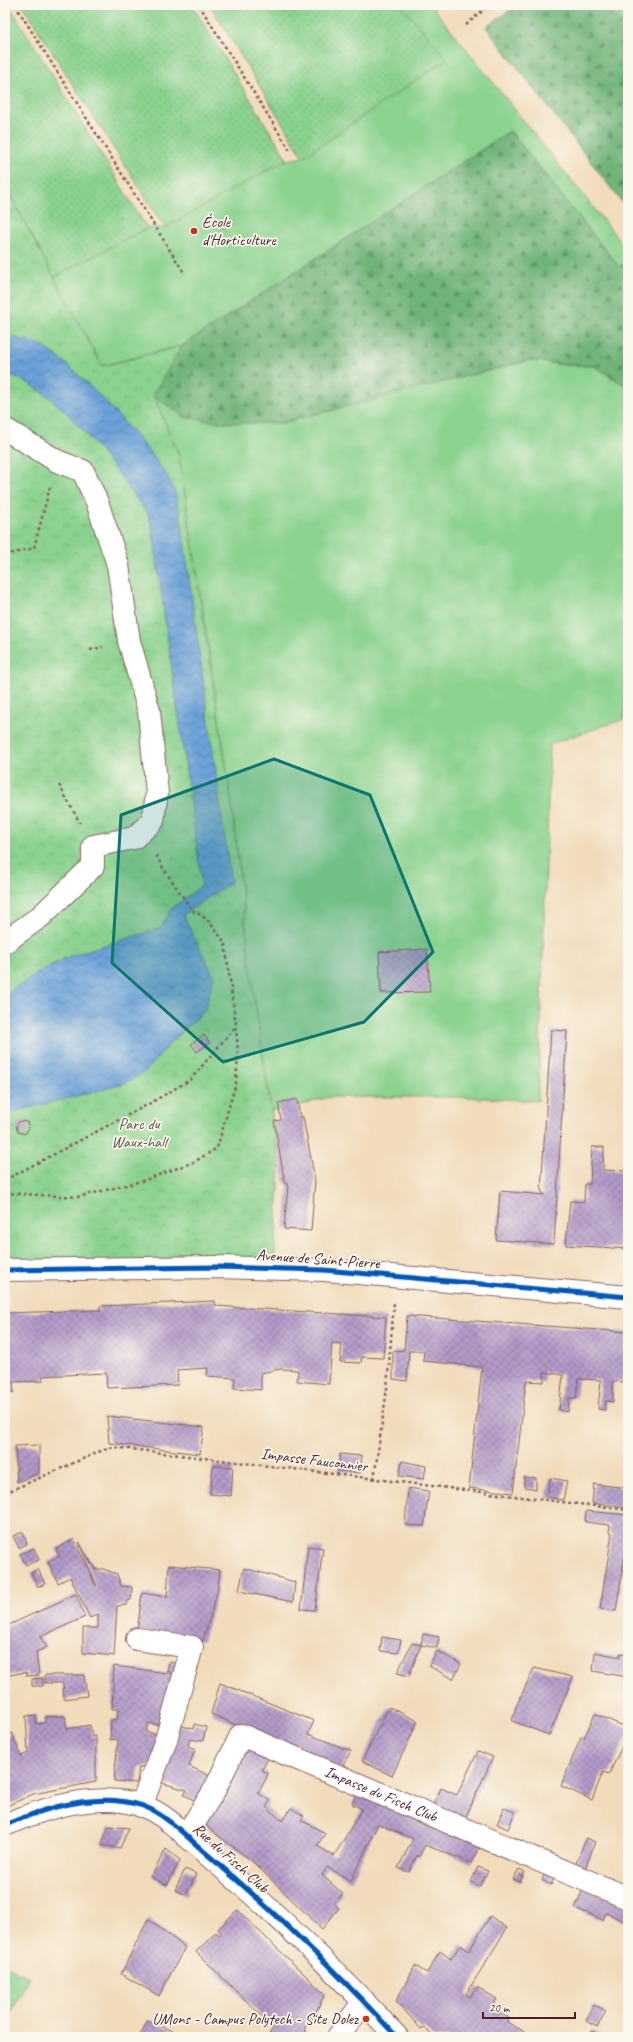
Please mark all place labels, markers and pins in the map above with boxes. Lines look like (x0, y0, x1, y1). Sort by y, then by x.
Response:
place label: École d'Horticulture (202, 212, 277, 250)
marker: École d'Horticulture (189, 226, 199, 236)
place label: UMons - Campus Polytech - Site Dolez (152, 2009, 359, 2029)
marker: UMons - Campus Polytech - Site Dolez (361, 2014, 371, 2024)

